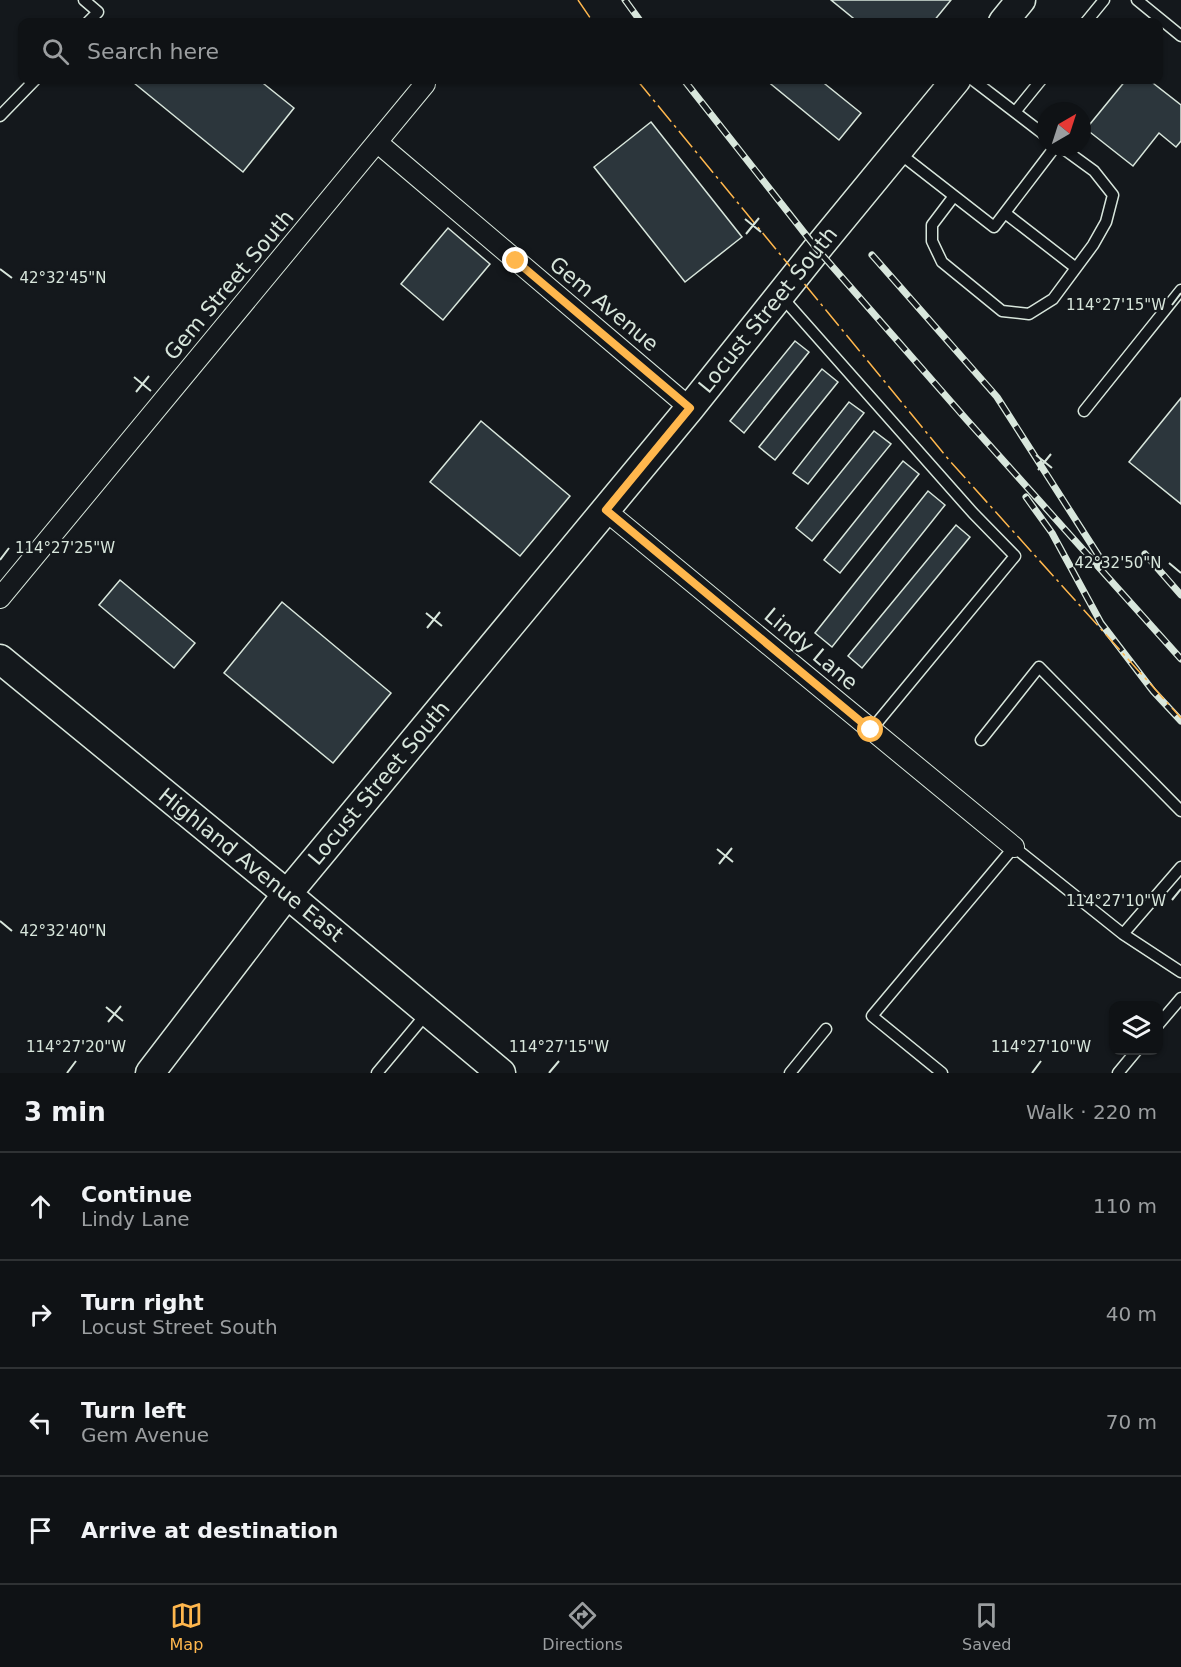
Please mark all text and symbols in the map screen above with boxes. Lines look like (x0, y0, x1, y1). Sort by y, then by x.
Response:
search box (18, 18, 1163, 84)
icon: search (39, 35, 72, 68)
text: Search here (87, 39, 219, 64)
north arrow (1037, 102, 1091, 156)
street label: Gem Street South (159, 205, 299, 365)
street label: Locust Street South (694, 222, 842, 398)
route end (502, 247, 528, 273)
street label: Gem Avenue (545, 252, 663, 356)
text: 42°32'45"N (19, 269, 107, 287)
text: 114°27'15"W (1066, 296, 1166, 314)
text: 114°27'25"W (15, 539, 115, 557)
text: 42°32'50"N (1074, 554, 1162, 572)
street label: Lindy Lane (760, 603, 862, 695)
street label: Locust Street South (303, 696, 455, 870)
route start (857, 716, 883, 742)
street label: Highland Avenue East (154, 783, 348, 947)
text: 114°27'10"W (1066, 892, 1166, 910)
text: 42°32'40"N (19, 922, 107, 940)
map controls (1109, 1001, 1163, 1055)
button: layers (1109, 1001, 1163, 1055)
text: 114°27'20"W (26, 1038, 126, 1056)
text: 114°27'15"W (509, 1038, 609, 1056)
text: 114°27'10"W (991, 1038, 1091, 1056)
text: 3 min (24, 1097, 106, 1127)
text: Walk · 220 m (1026, 1100, 1157, 1124)
text: Continue (81, 1182, 192, 1207)
icon: ahead (24, 1190, 57, 1223)
text: 110 m (1093, 1194, 1157, 1218)
text: Lindy Lane (81, 1207, 190, 1231)
text: Turn right (81, 1290, 204, 1315)
icon: right (24, 1298, 57, 1331)
text: 40 m (1106, 1302, 1157, 1326)
text: Locust Street South (81, 1315, 278, 1339)
text: Turn left (81, 1398, 186, 1423)
icon: left (24, 1406, 57, 1439)
text: 70 m (1106, 1410, 1157, 1434)
text: Gem Avenue (81, 1423, 209, 1447)
icon: arrive (24, 1514, 57, 1547)
text: Arrive at destination (81, 1518, 338, 1543)
tab: Map (170, 1599, 203, 1654)
tab: Directions (542, 1599, 623, 1654)
tab: Saved (962, 1599, 1011, 1654)

